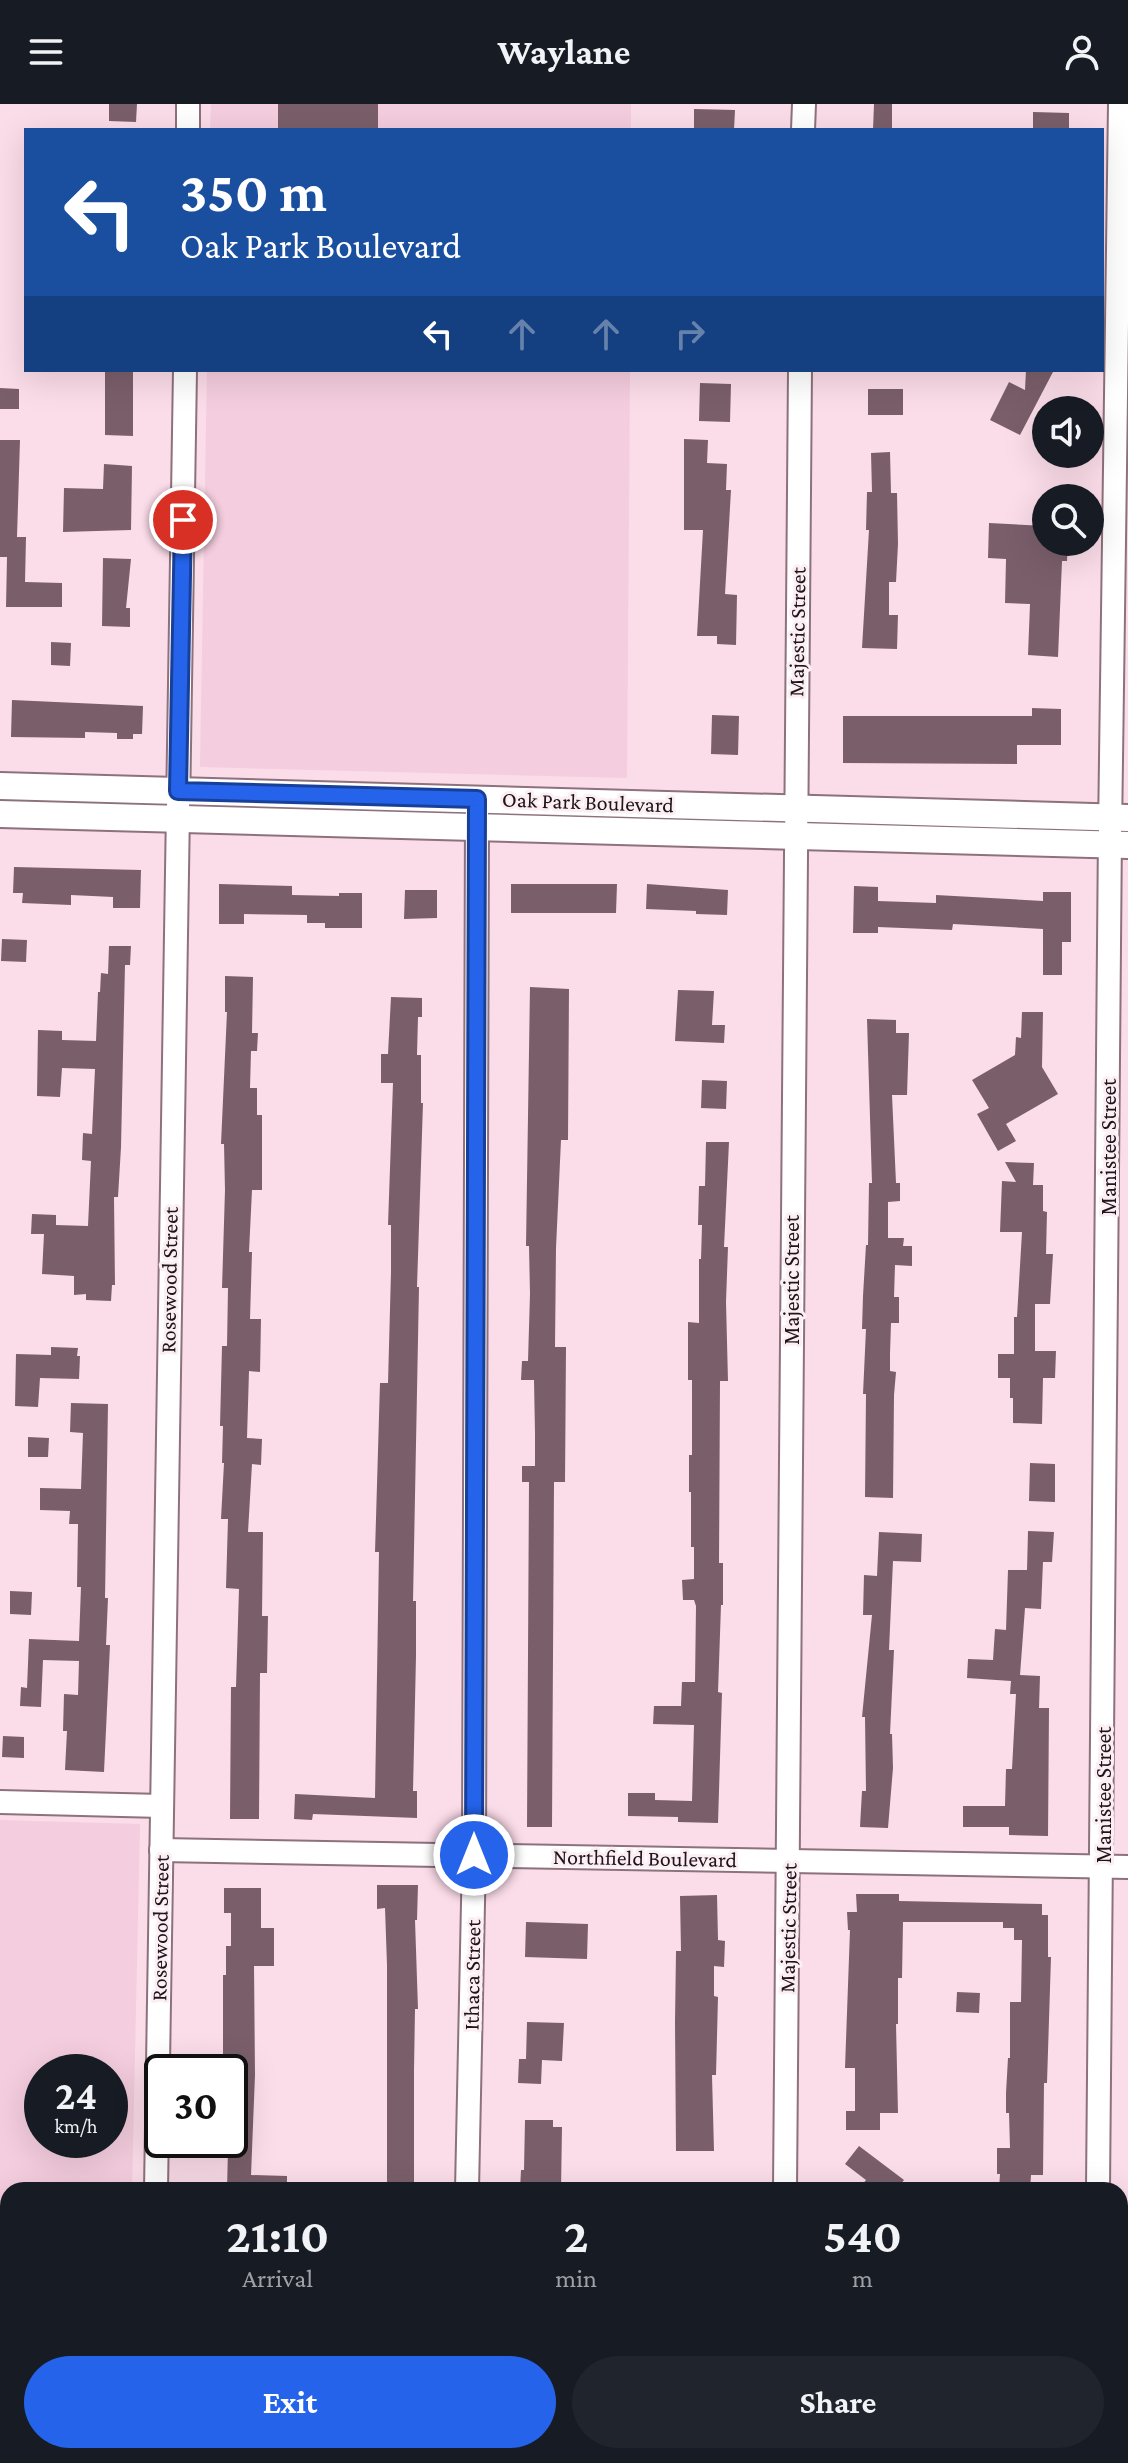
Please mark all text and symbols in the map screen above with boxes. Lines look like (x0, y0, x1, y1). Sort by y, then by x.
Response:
icon: menu (24, 30, 68, 74)
icon: person (1060, 30, 1104, 74)
text: Waylane (498, 32, 630, 72)
icon: left (48, 160, 152, 264)
text: 350 m (180, 161, 327, 223)
text: Oak Park Boulevard (180, 226, 461, 266)
icon: left (416, 312, 460, 356)
icon: ahead (500, 312, 544, 356)
icon: ahead (584, 312, 628, 356)
icon: right (668, 312, 712, 356)
map controls (1032, 396, 1104, 556)
button: sound (1032, 396, 1104, 468)
button: search (1032, 484, 1104, 556)
pin (149, 486, 217, 554)
icon: arrive (161, 498, 205, 542)
street label: Majestic Street (783, 566, 811, 697)
street label: Oak Park Boulevard (502, 787, 675, 818)
street label: Manistee Street (1096, 1078, 1121, 1215)
street label: Rosewood Street (155, 1206, 183, 1353)
street label: Majestic Street (779, 1214, 804, 1345)
street label: Manistee Street (1091, 1726, 1116, 1863)
position arrow (432, 1813, 516, 1897)
street label: Northfield Boulevard (553, 1844, 738, 1872)
street label: Rosewood Street (146, 1854, 174, 2001)
street label: Majestic Street (774, 1862, 802, 1993)
street label: Ithaca Street (459, 1919, 485, 2031)
speed limit sign: 30 (144, 2054, 248, 2158)
text: 24 (55, 2073, 97, 2118)
text: km/h (54, 2115, 98, 2137)
text: 21:10 (226, 2209, 329, 2262)
text: 2 (564, 2209, 588, 2262)
text: 540 (823, 2209, 902, 2262)
text: Arrival (242, 2264, 313, 2293)
text: min (555, 2264, 597, 2293)
text: m (852, 2264, 873, 2293)
button: Exit (24, 2356, 556, 2448)
button: Share (572, 2356, 1104, 2448)

